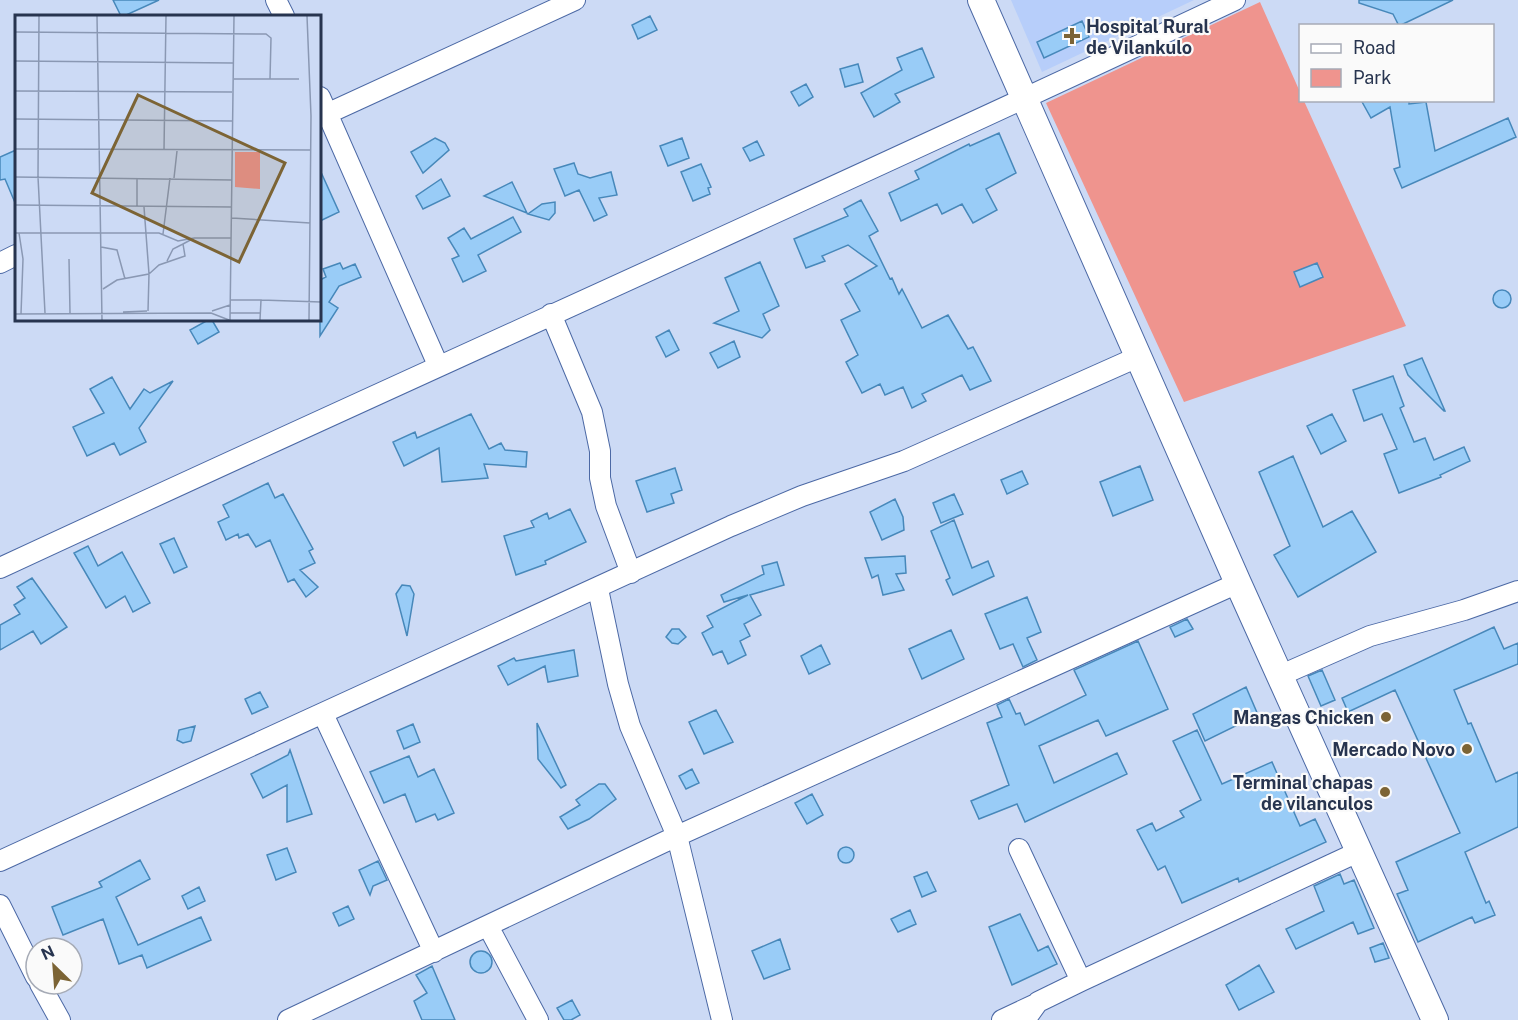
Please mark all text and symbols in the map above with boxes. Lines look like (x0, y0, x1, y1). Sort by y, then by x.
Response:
inset map (15, 15, 321, 321)
place label: Hospital Rural de Vilankulo (1086, 16, 1209, 58)
legend (1299, 24, 1494, 102)
marker: Hospital Rural de Vilankulo (1063, 27, 1081, 45)
text: Road (1353, 37, 1396, 58)
text: Park (1353, 67, 1391, 88)
place label: Mangas Chicken (1233, 707, 1374, 728)
marker: Mangas Chicken (1379, 710, 1393, 724)
place label: Mercado Novo (1332, 739, 1455, 760)
marker: Mercado Novo (1460, 742, 1474, 756)
place label: Terminal chapas de vilanculos (1233, 772, 1373, 814)
marker: Terminal chapas de vilanculos (1378, 785, 1392, 799)
north arrow (24, 936, 84, 996)
text: N (38, 942, 58, 964)

